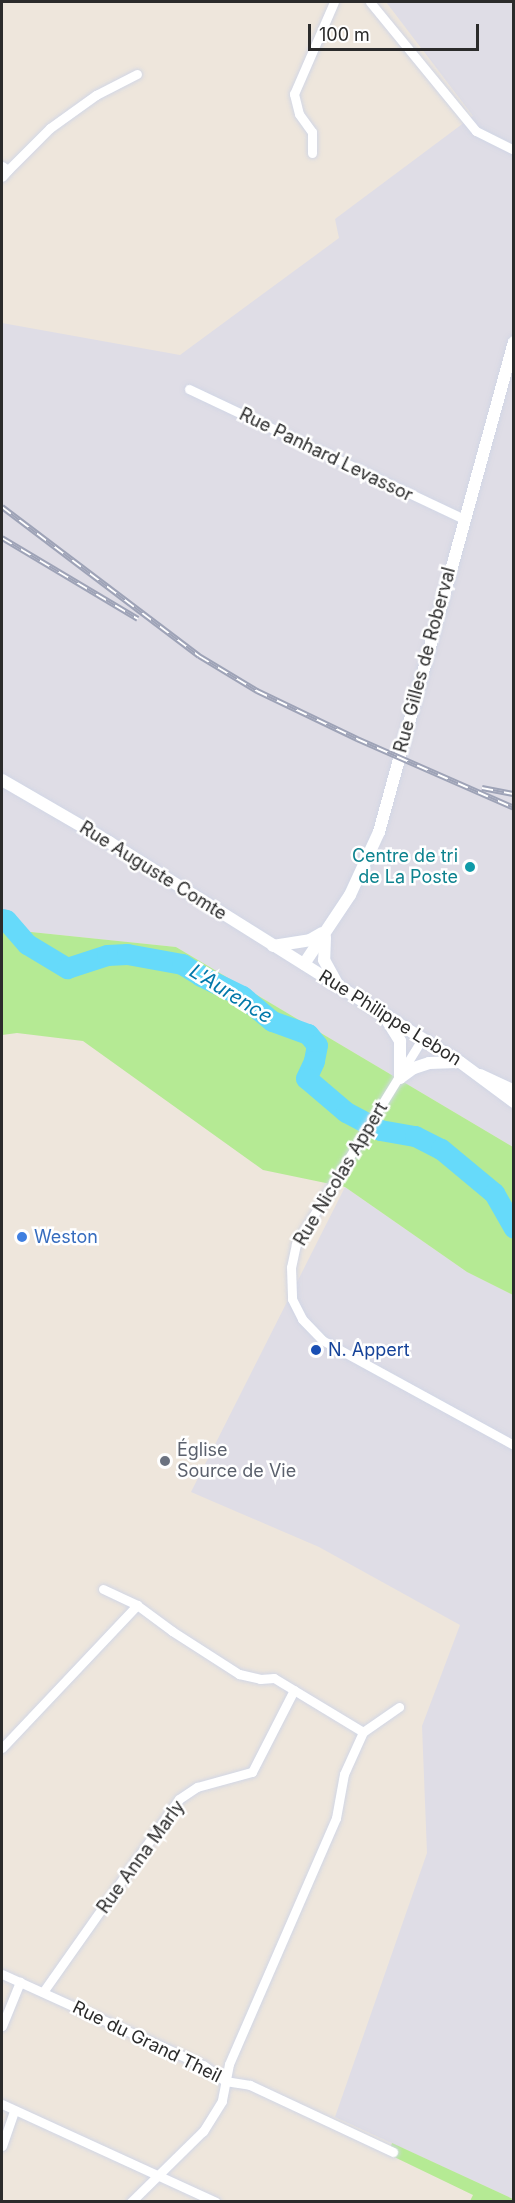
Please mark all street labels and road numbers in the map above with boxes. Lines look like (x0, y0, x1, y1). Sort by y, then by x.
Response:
street label: Rue Panhard Levassor (236, 404, 416, 506)
street label: Rue Gilles de Roberval (390, 565, 460, 755)
street label: Rue Auguste Comte (76, 817, 230, 925)
street label: Rue Philippe Lebon (315, 965, 465, 1071)
street label: Rue Nicolas Appert (290, 1098, 392, 1250)
street label: Rue Anna Marly (93, 1796, 189, 1918)
street label: Rue du Grand Theil (69, 1997, 225, 2087)

